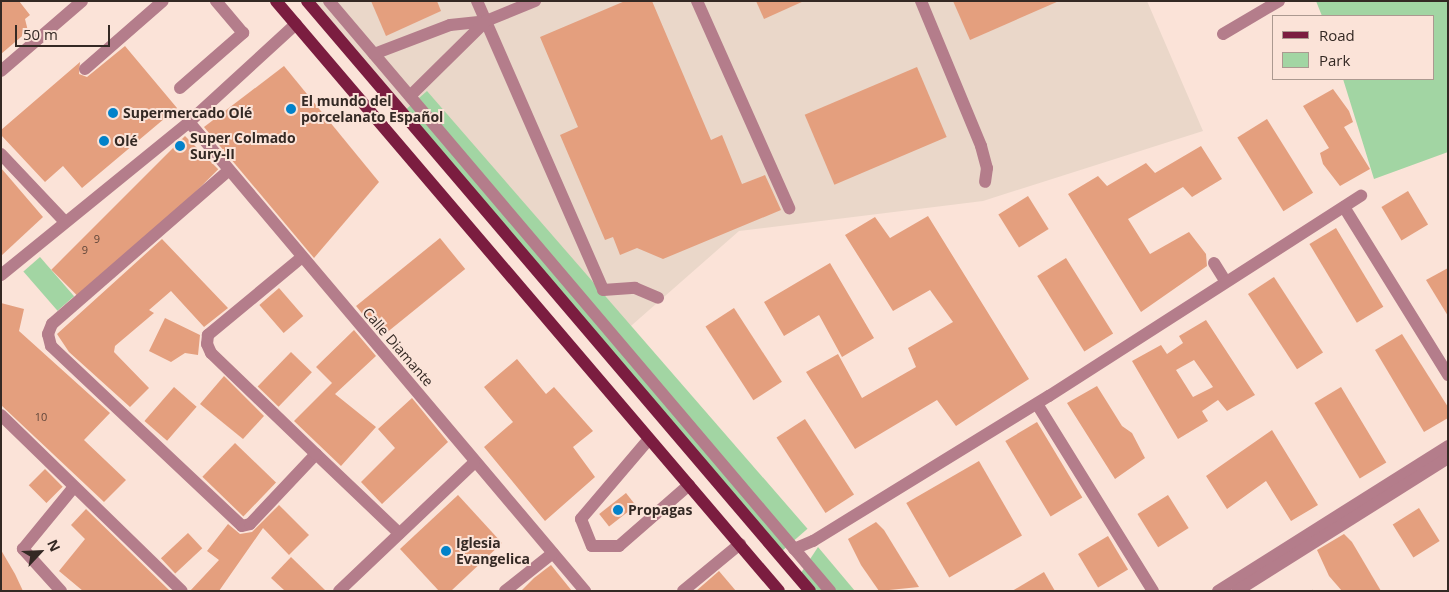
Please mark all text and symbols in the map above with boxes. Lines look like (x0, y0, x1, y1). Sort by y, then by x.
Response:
scale bar (18, 15, 112, 47)
legend (1272, 15, 1434, 80)
text: 50 m (23, 24, 58, 44)
text: Road (1319, 25, 1355, 45)
text: Park (1319, 50, 1350, 70)
place label: El mundo del porcelanato Español (301, 93, 443, 125)
marker: El mundo del porcelanato Español (285, 103, 297, 115)
place label: Supermercado Olé (123, 105, 252, 121)
marker: Supermercado Olé (107, 107, 119, 119)
place label: Super Colmado Sury-II (190, 130, 296, 162)
place label: Olé (114, 133, 138, 149)
marker: Olé (98, 135, 110, 147)
marker: Super Colmado Sury-II (174, 140, 186, 152)
house number: 9 (94, 232, 100, 246)
house number: 9 (82, 243, 88, 257)
street label: Calle Diamante (359, 304, 437, 390)
house number: 10 (35, 410, 47, 424)
place label: Propagas (628, 502, 692, 518)
marker: Propagas (612, 504, 624, 516)
north arrow (15, 527, 65, 577)
place label: Iglesia Evangelica (456, 535, 530, 568)
text: N (43, 536, 65, 555)
marker: Iglesia Evangelica (440, 545, 452, 557)

